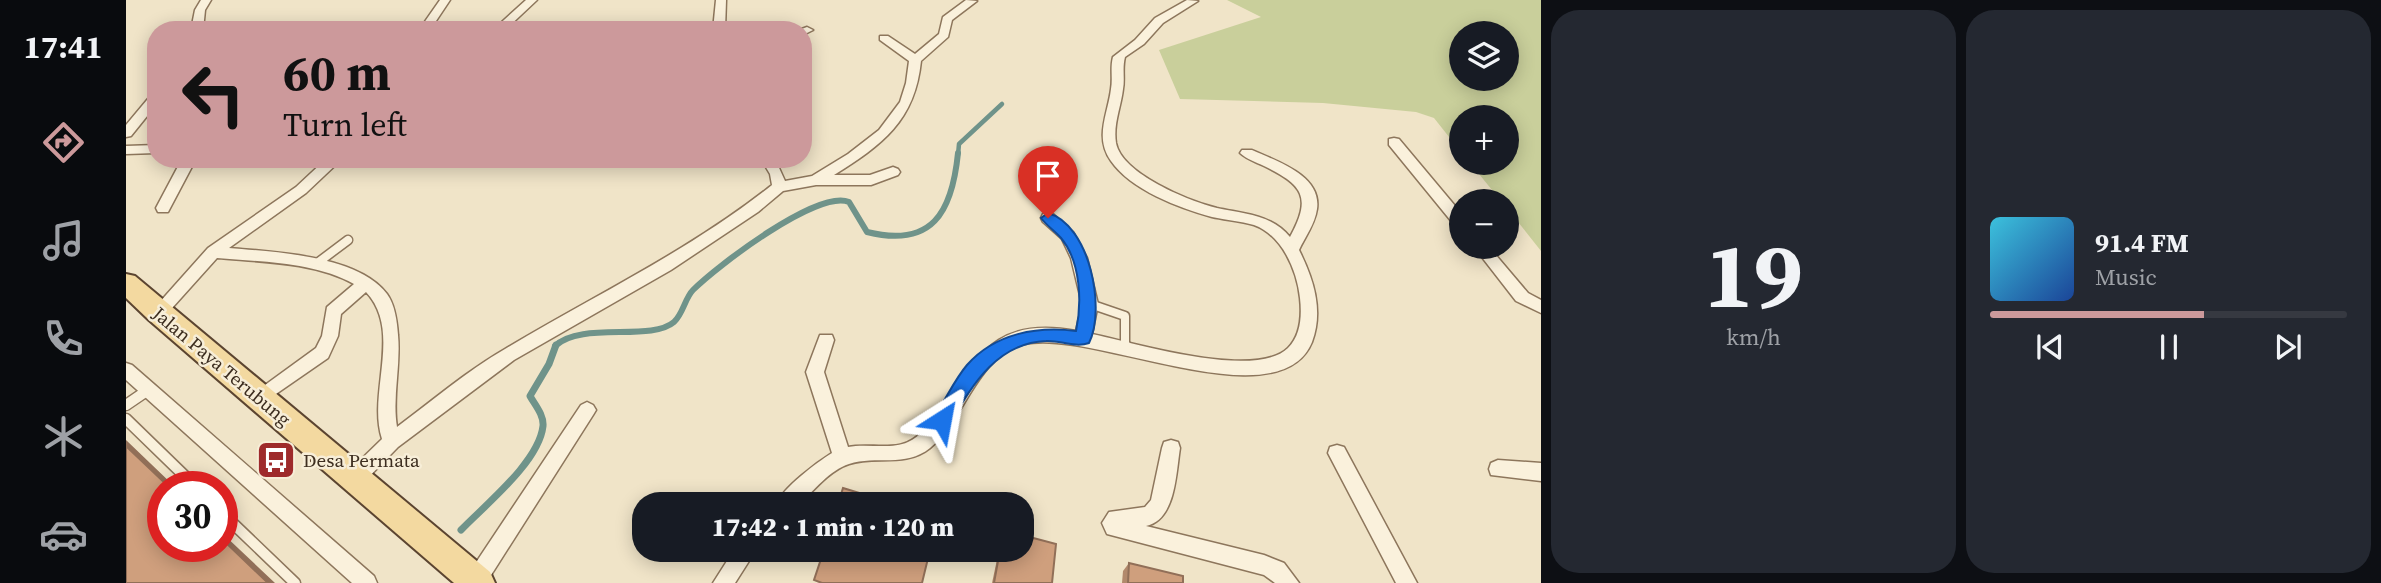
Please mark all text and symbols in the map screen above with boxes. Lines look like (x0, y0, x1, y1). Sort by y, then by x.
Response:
map controls (1449, 21, 1519, 259)
button: layers (1449, 21, 1519, 91)
text: 17:41 (24, 25, 102, 69)
text: 60 m (283, 39, 391, 106)
icon: left (168, 49, 259, 140)
text: Turn left (283, 103, 407, 147)
button: + (1449, 105, 1519, 175)
icon: directions (39, 118, 88, 167)
pin (1018, 146, 1078, 218)
icon: arrive (1029, 157, 1067, 195)
button: − (1449, 189, 1519, 259)
text: 19 (1704, 213, 1803, 337)
icon: music (39, 216, 88, 265)
text: 91.4 FM (2095, 225, 2189, 261)
text: Music (2095, 261, 2157, 293)
street label: Jalan Paya Terubung (147, 300, 297, 432)
icon: phone (39, 314, 88, 363)
text: km/h (1726, 321, 1781, 353)
icon: previous (2031, 328, 2069, 366)
icon: pause (2150, 328, 2188, 366)
icon: next (2269, 328, 2307, 366)
position arrow (905, 383, 979, 457)
icon: climate (39, 412, 88, 461)
bus stop icon: Desa Permata (255, 439, 297, 481)
place label: Desa Permata (303, 447, 420, 473)
speed limit sign: 30 (147, 471, 238, 562)
text: 17:42 · 1 min · 120 m (712, 509, 954, 545)
icon: car (39, 510, 88, 559)

